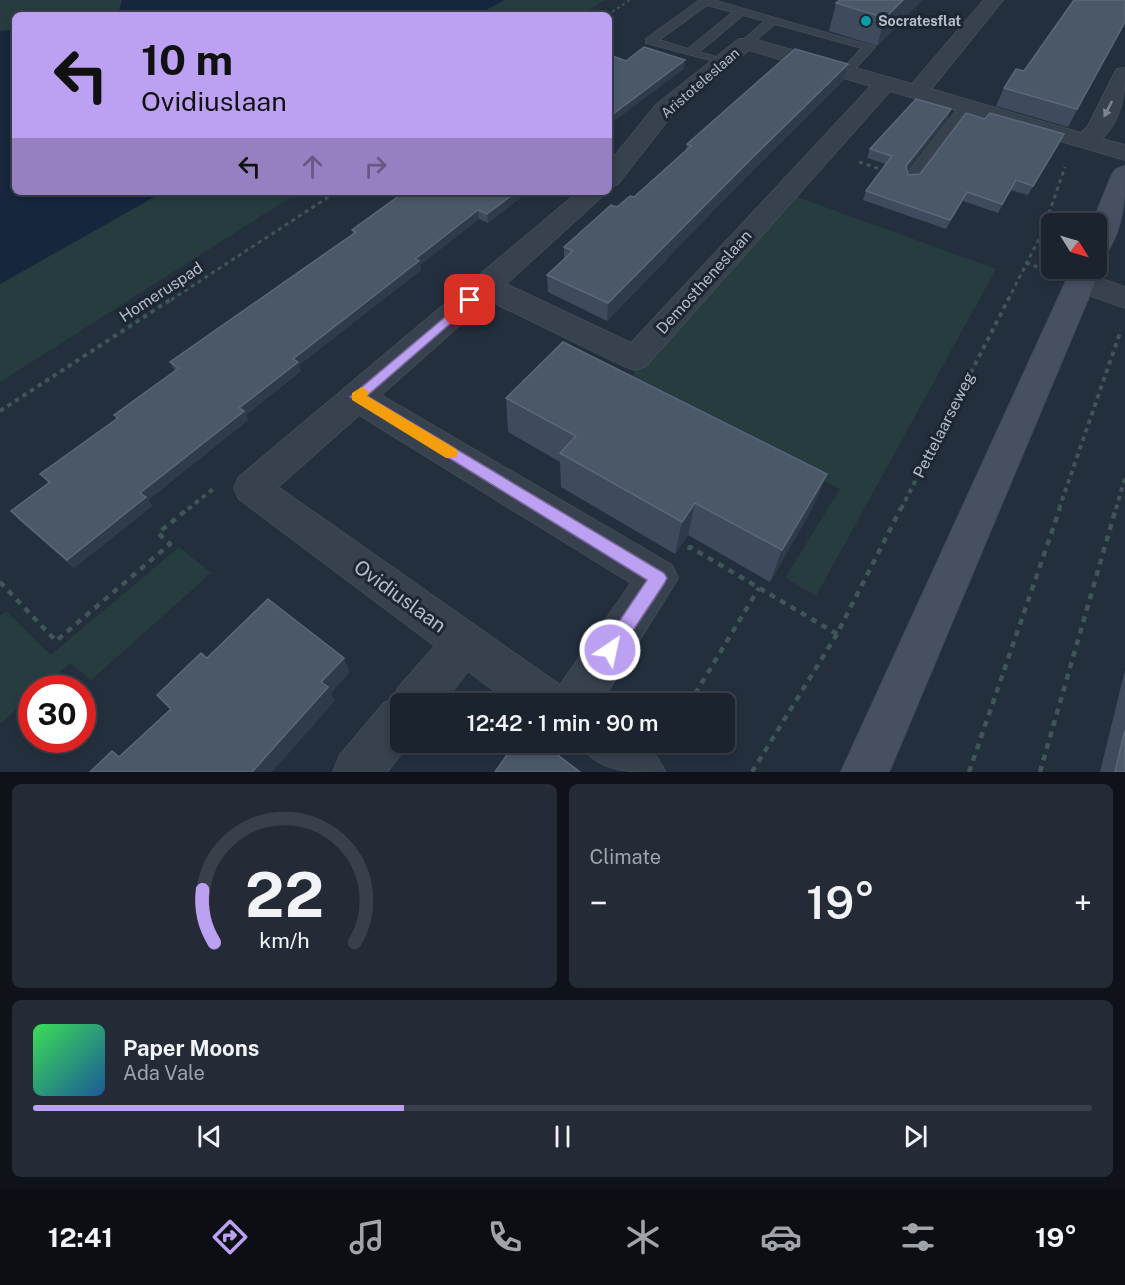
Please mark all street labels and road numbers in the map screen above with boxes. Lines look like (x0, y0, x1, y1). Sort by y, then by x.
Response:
street label: Aristoteleslaan (658, 45, 742, 121)
street label: Demostheneslaan (652, 226, 756, 338)
street label: Homeruspad (116, 258, 206, 326)
street label: Pettelaarseweg (909, 369, 979, 481)
street label: Ovidiuslaan (349, 555, 451, 637)

